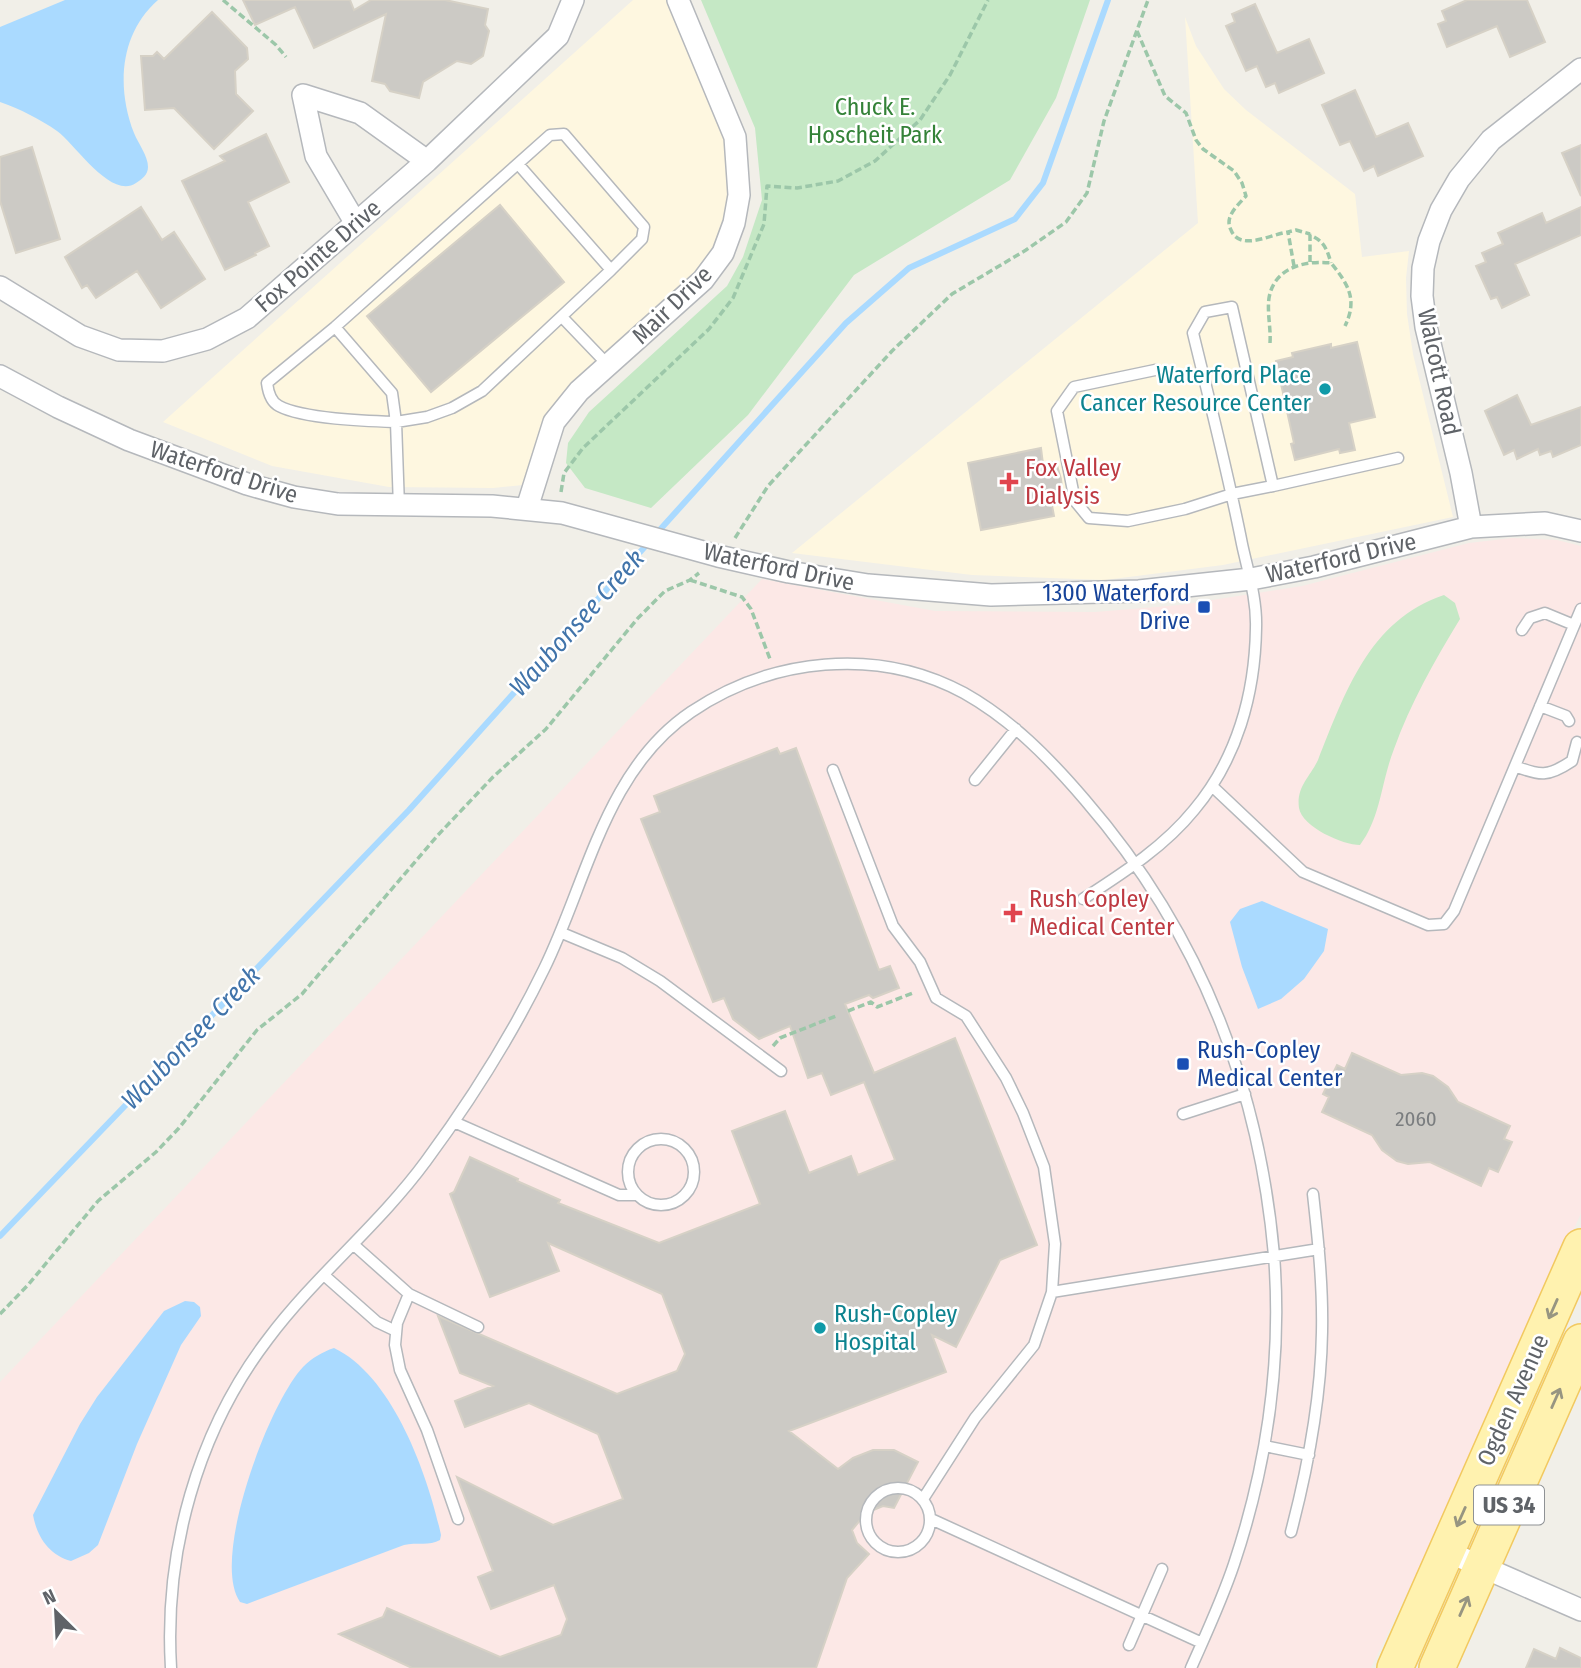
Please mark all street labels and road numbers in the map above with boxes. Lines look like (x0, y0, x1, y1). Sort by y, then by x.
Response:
street label: Fox Pointe Drive (249, 194, 387, 318)
street label: Mair Drive (626, 260, 718, 350)
street label: Walcott Road (1412, 306, 1466, 438)
street label: Waterford Drive (147, 435, 301, 509)
street label: Waterford Drive (1263, 527, 1419, 589)
street label: Waterford Drive (701, 537, 857, 597)
street label: Ogden Avenue (1472, 1330, 1554, 1470)
road number: US 34 (1474, 1486, 1544, 1524)

